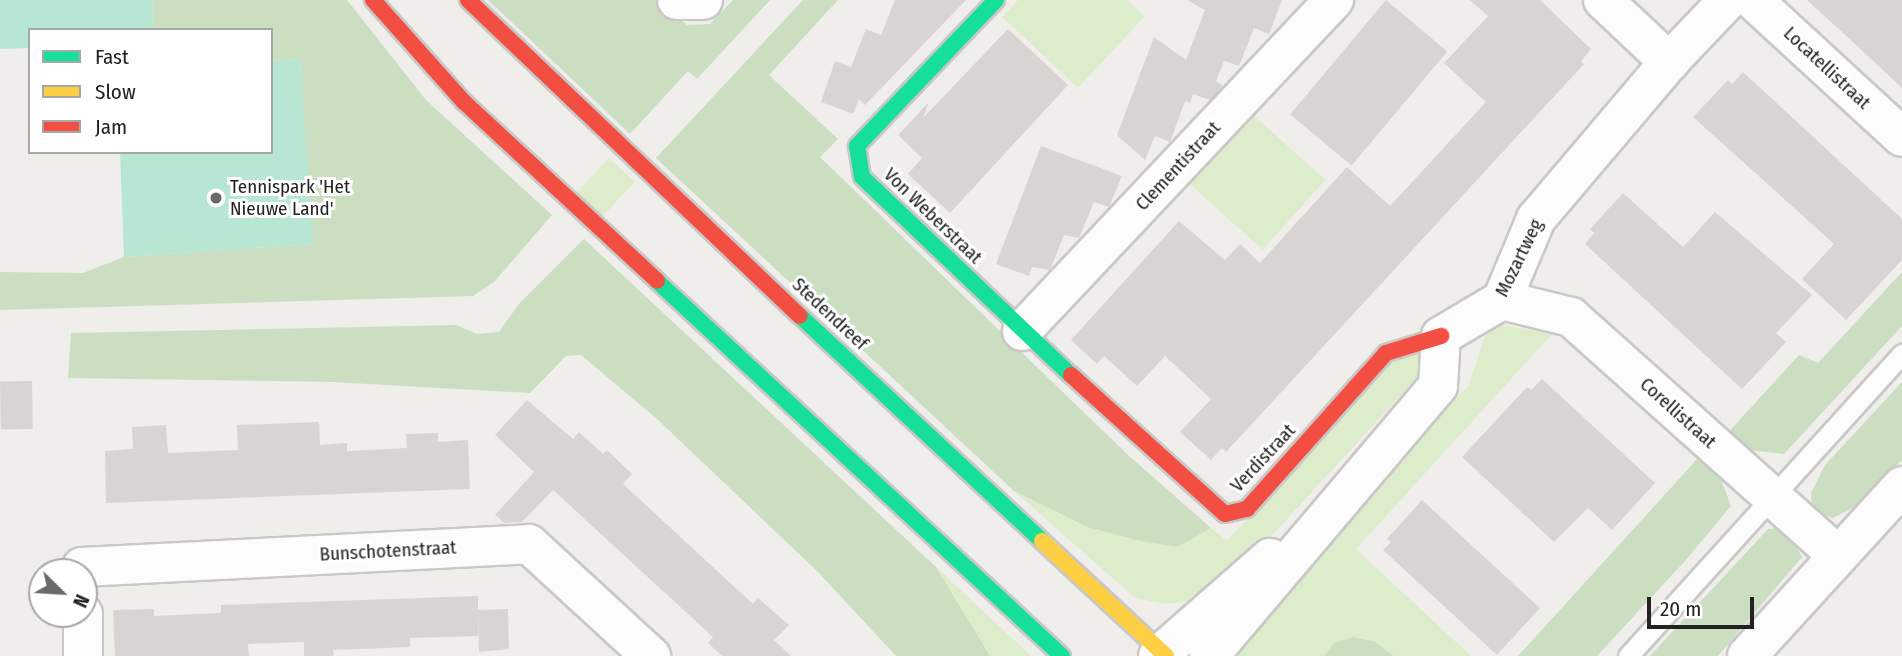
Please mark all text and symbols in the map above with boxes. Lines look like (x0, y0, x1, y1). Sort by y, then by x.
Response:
street label: Locatellistraat (1779, 22, 1875, 114)
legend (28, 28, 273, 154)
text: Fast (95, 44, 129, 70)
text: Slow (95, 79, 136, 105)
text: Jam (95, 114, 127, 140)
street label: Clementistraat (1131, 117, 1225, 215)
street label: Von Weberstraat (879, 163, 987, 269)
place label: Tennispark 'Het Nieuwe Land' (230, 176, 350, 220)
marker: Tennispark 'Het Nieuwe Land' (208, 190, 224, 206)
street label: Mozartweg (1490, 215, 1548, 301)
street label: Stedendreef (787, 273, 873, 355)
street label: Corellistraat (1635, 373, 1721, 453)
street label: Verdistraat (1226, 419, 1300, 497)
street label: Bunschotenstraat (319, 536, 457, 566)
north arrow (28, 558, 98, 628)
scale bar (1650, 582, 1757, 626)
text: N (68, 591, 94, 611)
text: 20 m (1660, 596, 1701, 622)

